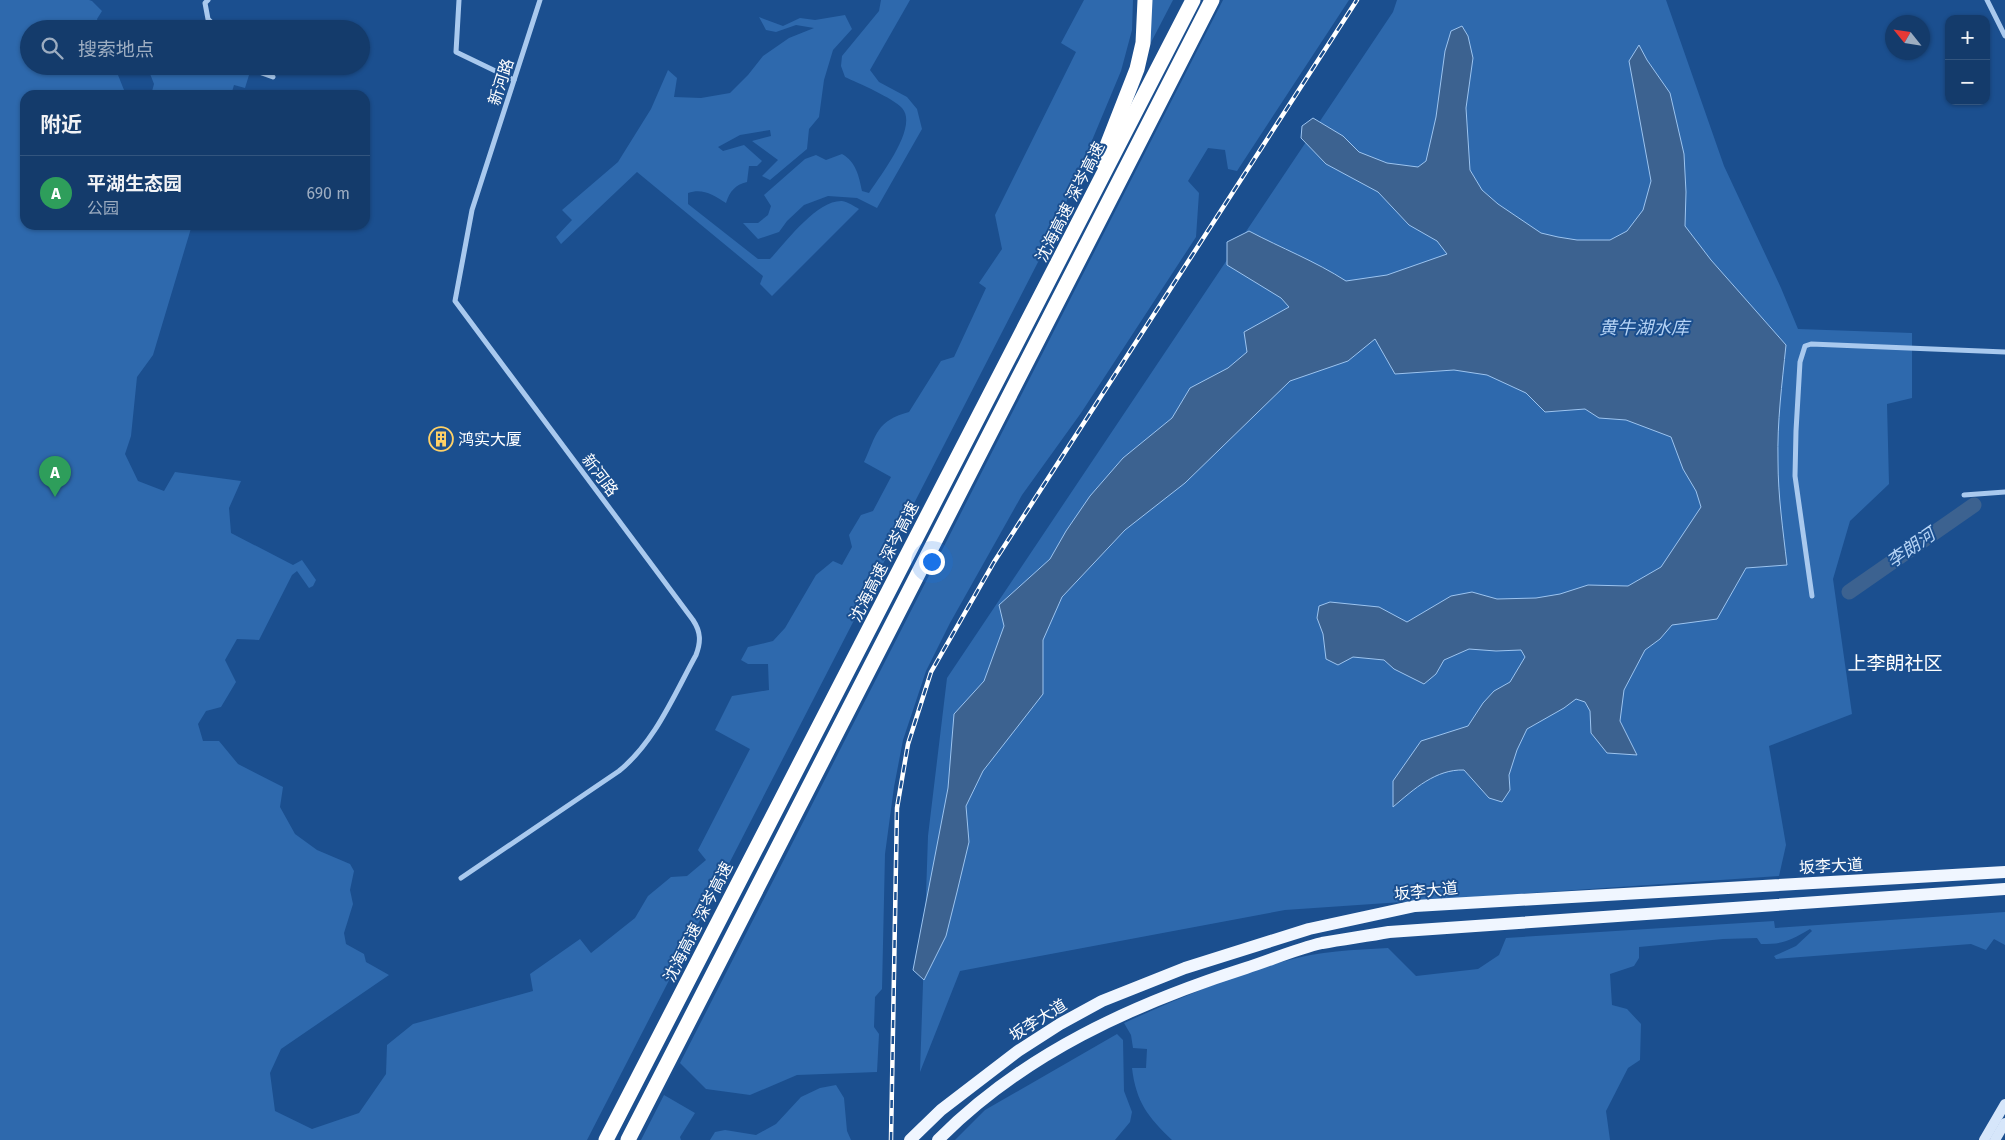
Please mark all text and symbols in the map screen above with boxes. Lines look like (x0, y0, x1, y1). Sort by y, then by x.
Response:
north arrow (1885, 15, 1930, 60)
map controls (1945, 15, 1990, 105)
button: + (1945, 15, 1990, 60)
search box (20, 20, 370, 75)
icon: search (38, 34, 66, 62)
text: 搜索地点 (78, 38, 154, 61)
street label: 新河路 (485, 56, 517, 108)
button: − (1945, 60, 1990, 105)
text: 附近 (40, 112, 82, 138)
street label: 沈海高速 深岑高速 (1032, 139, 1108, 265)
text: 平湖生态园 (87, 172, 182, 195)
text: A (51, 184, 61, 203)
text: 690 m (306, 184, 350, 203)
text: 公园 (87, 199, 119, 218)
water label: 黄牛湖水库 (1599, 317, 1692, 339)
building icon: 鸿实大厦 (428, 426, 454, 452)
place label: 鸿实大厦 (458, 430, 522, 449)
street label: 新河路 (578, 450, 622, 500)
pin: A (39, 456, 71, 497)
street label: 沈海高速 深岑高速 (846, 499, 922, 625)
water label: 李朗河 (1883, 522, 1942, 572)
your location (919, 549, 945, 575)
district label: 上李朗社区 (1847, 652, 1943, 675)
street label: 坂李大道 (1799, 855, 1863, 877)
street label: 沈海高速 深岑高速 (660, 859, 736, 985)
street label: 坂李大道 (1393, 878, 1459, 904)
street label: 坂李大道 (1006, 995, 1070, 1045)

